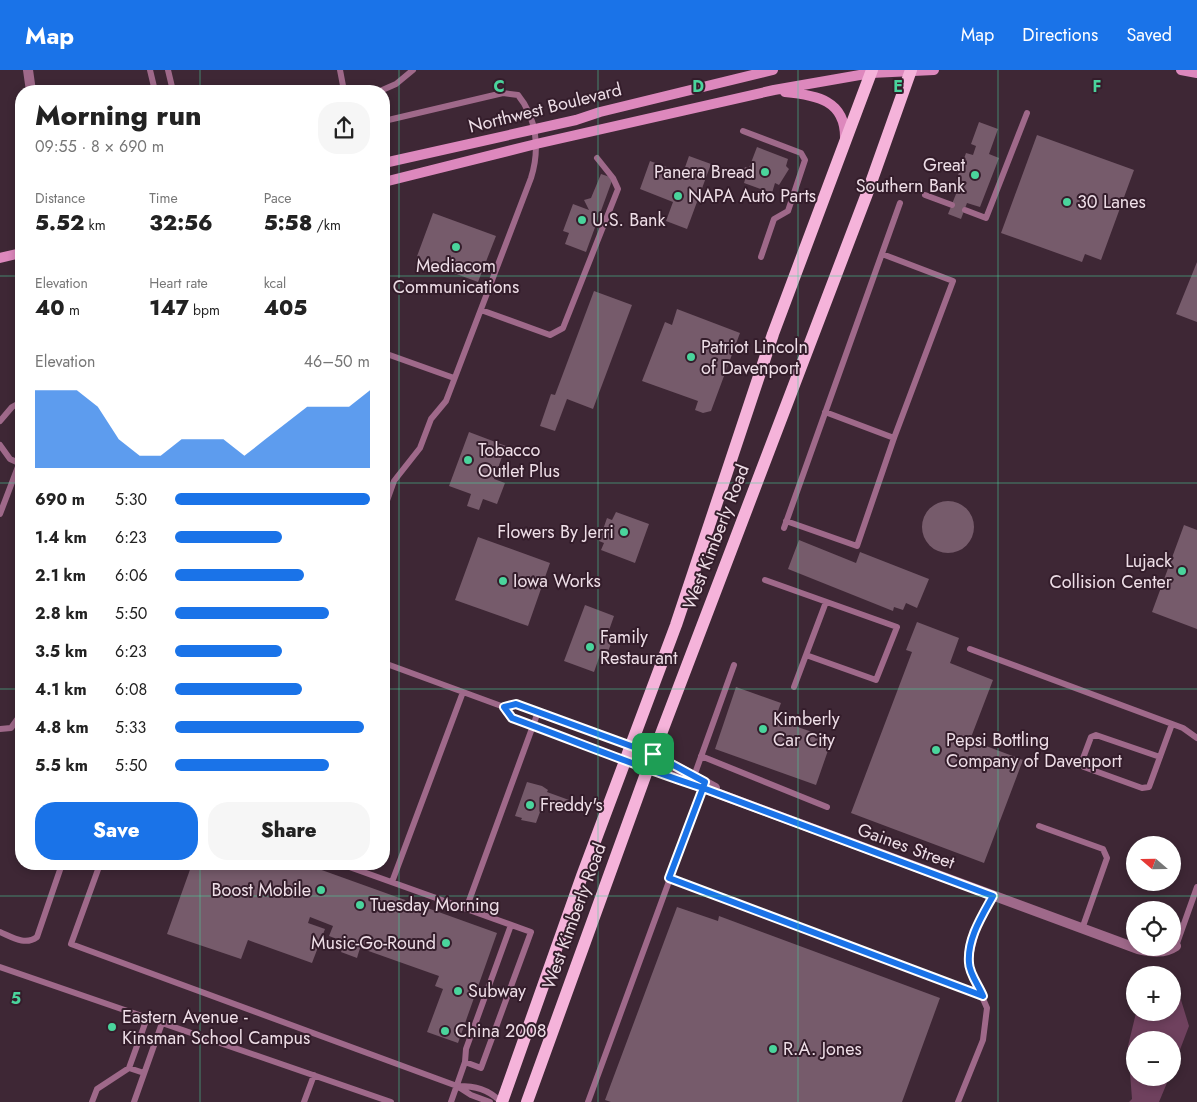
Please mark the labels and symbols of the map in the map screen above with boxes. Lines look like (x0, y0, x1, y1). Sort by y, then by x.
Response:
text: C (493, 75, 505, 98)
text: D (692, 75, 704, 98)
text: E (893, 75, 903, 98)
text: F (1093, 75, 1101, 98)
street label: Northwest Boulevard (466, 76, 624, 140)
place label: Great Southern Bank (856, 152, 966, 199)
place label: Panera Bread (654, 159, 755, 185)
marker: Panera Bread (759, 166, 771, 178)
marker: Great Southern Bank (969, 169, 981, 181)
place label: NAPA Auto Parts (688, 183, 816, 209)
place label: 30 Lanes (1077, 189, 1146, 215)
marker: NAPA Auto Parts (672, 190, 684, 202)
marker: 30 Lanes (1061, 196, 1073, 208)
place label: U.S. Bank (592, 207, 665, 233)
marker: U.S. Bank (576, 214, 588, 226)
marker: Mediacom Communications (450, 241, 462, 253)
place label: Mediacom Communications (393, 253, 519, 300)
place label: Patriot Lincoln of Davenport (701, 334, 808, 381)
marker: Patriot Lincoln of Davenport (685, 351, 697, 363)
place label: Tobacco Outlet Plus (478, 437, 560, 484)
marker: Tobacco Outlet Plus (462, 454, 474, 466)
street label: West Kimberly Road (676, 461, 756, 613)
place label: Flowers By Jerri (497, 519, 614, 545)
marker: Flowers By Jerri (618, 526, 630, 538)
place label: Lujack Collision Center (1049, 548, 1173, 595)
marker: Lujack Collision Center (1176, 565, 1188, 577)
place label: Iowa Works (513, 568, 601, 594)
marker: Iowa Works (497, 575, 509, 587)
place label: Family Restaurant (600, 624, 678, 671)
marker: Family Restaurant (584, 641, 596, 653)
place label: Kimberly Car City (773, 706, 840, 753)
marker: Kimberly Car City (757, 723, 769, 735)
place label: Pepsi Bottling Company of Davenport (946, 727, 1123, 774)
pin (632, 733, 674, 775)
marker: Pepsi Bottling Company of Davenport (930, 744, 942, 756)
place label: Freddy's (540, 792, 603, 818)
marker: Freddy's (524, 799, 536, 811)
street label: Gaines Street (854, 816, 959, 876)
north arrow (1126, 836, 1181, 891)
street label: West Kimberly Road (536, 839, 612, 993)
place label: Boost Mobile (212, 877, 311, 903)
marker: Boost Mobile (315, 884, 327, 896)
place label: Tuesday Morning (370, 892, 499, 918)
marker: Tuesday Morning (354, 899, 366, 911)
place label: Music-Go-Round (311, 930, 436, 956)
marker: Music-Go-Round (440, 937, 452, 949)
place label: Subway (468, 978, 526, 1004)
marker: Subway (452, 985, 464, 997)
text: 5 (11, 987, 21, 1010)
place label: Eastern Avenue - Kinsman School Campus (122, 1004, 310, 1051)
place label: China 2008 (455, 1018, 547, 1044)
marker: Eastern Avenue - Kinsman School Campus (106, 1021, 118, 1033)
marker: China 2008 (439, 1025, 451, 1037)
place label: R.A. Jones (783, 1036, 862, 1062)
marker: R.A. Jones (767, 1043, 779, 1055)

